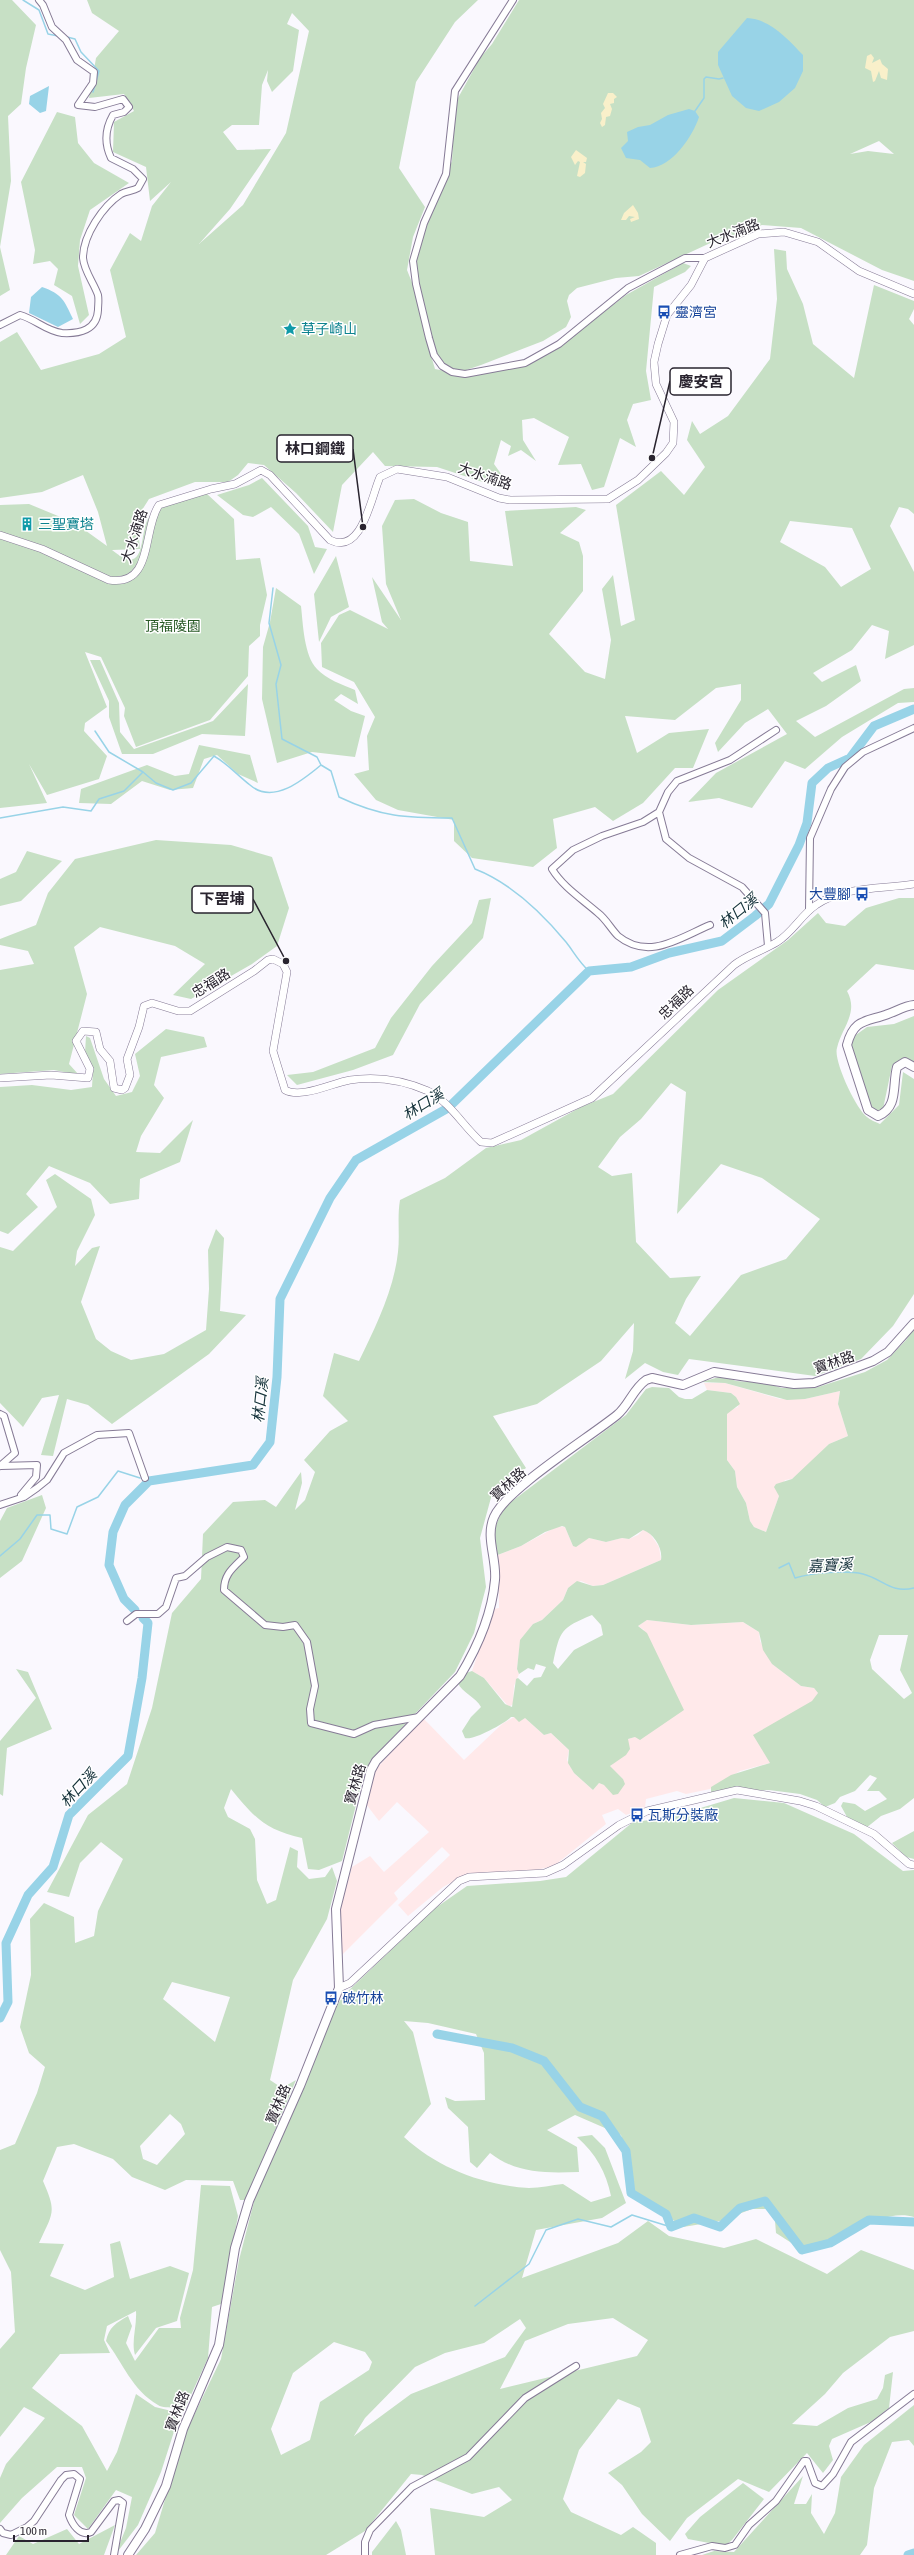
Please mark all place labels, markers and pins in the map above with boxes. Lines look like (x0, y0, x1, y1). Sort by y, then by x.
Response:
bus stop icon: 靈濟宮 (656, 304, 672, 320)
place label: 靈濟宮 (675, 304, 717, 320)
place icon: 草子崎山 (282, 321, 298, 337)
place label: 草子崎山 (301, 321, 357, 337)
callout: 慶安宮 (670, 368, 731, 395)
callout: 林口鋼鐵 (277, 435, 353, 462)
building icon: 三聖寶塔 (19, 516, 35, 532)
place label: 三聖寶塔 (38, 516, 94, 532)
callout: 下罟埔 (192, 886, 253, 913)
place label: 大豐腳 (809, 886, 851, 902)
bus stop icon: 大豐腳 (854, 886, 870, 902)
bus stop icon: 瓦斯分裝廠 (629, 1807, 645, 1823)
place label: 瓦斯分裝廠 (648, 1807, 718, 1823)
bus stop icon: 破竹林 (323, 1990, 339, 2006)
place label: 破竹林 (342, 1990, 384, 2006)

